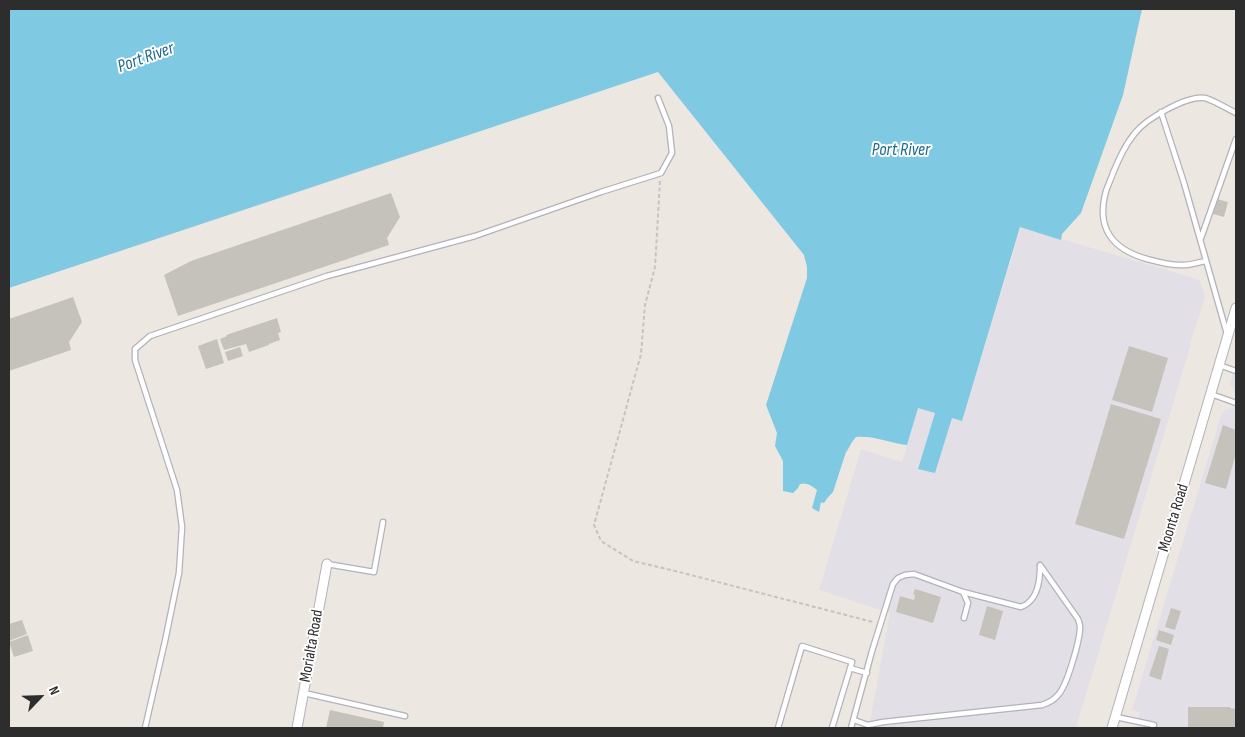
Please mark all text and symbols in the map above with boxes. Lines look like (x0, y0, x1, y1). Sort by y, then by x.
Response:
water label: Port River (115, 38, 177, 78)
water label: Port River (872, 139, 930, 161)
street label: Moonta Road (1155, 482, 1193, 554)
street label: Morialta Road (296, 608, 328, 684)
north arrow (15, 672, 65, 722)
text: N (45, 684, 63, 698)

